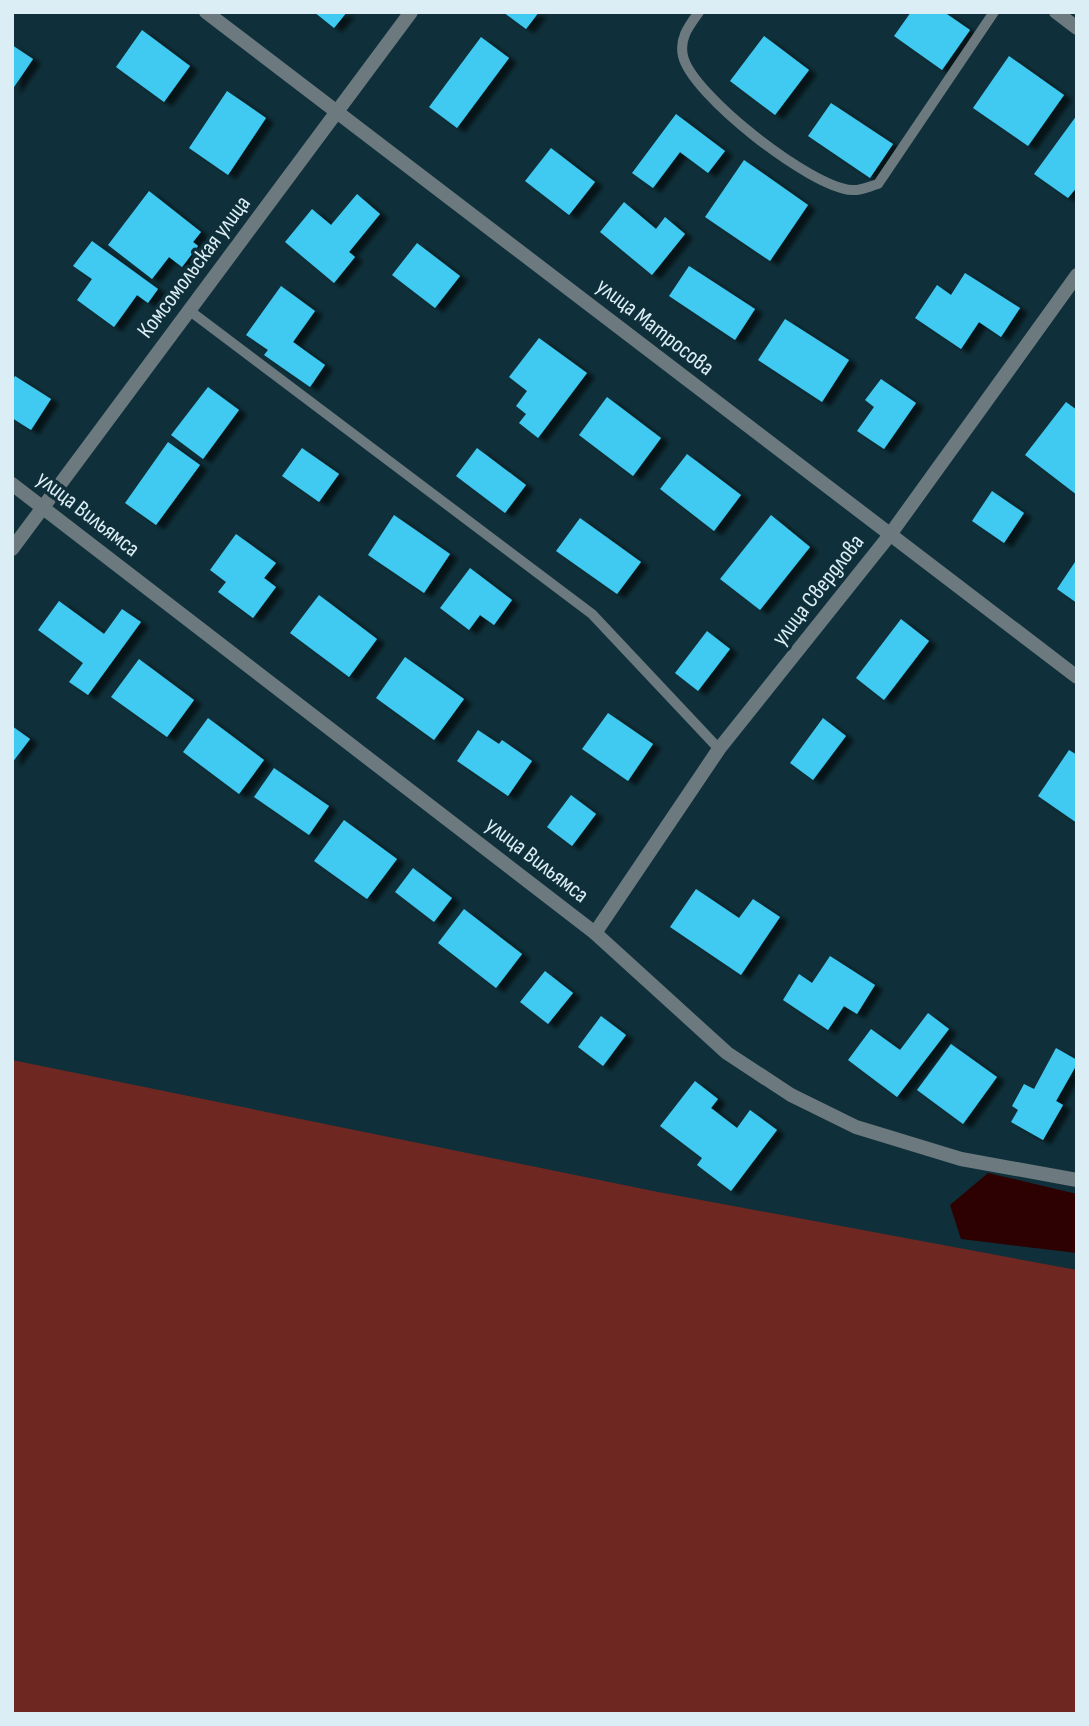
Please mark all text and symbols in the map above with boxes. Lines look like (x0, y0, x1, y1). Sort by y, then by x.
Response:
street label: Комсомольская улица (131, 190, 257, 344)
street label: улица Матросова (590, 272, 720, 382)
street label: улица Вильямса (31, 465, 145, 563)
street label: улица Свердлова (766, 529, 870, 651)
street label: улица Вильямса (480, 811, 594, 909)

